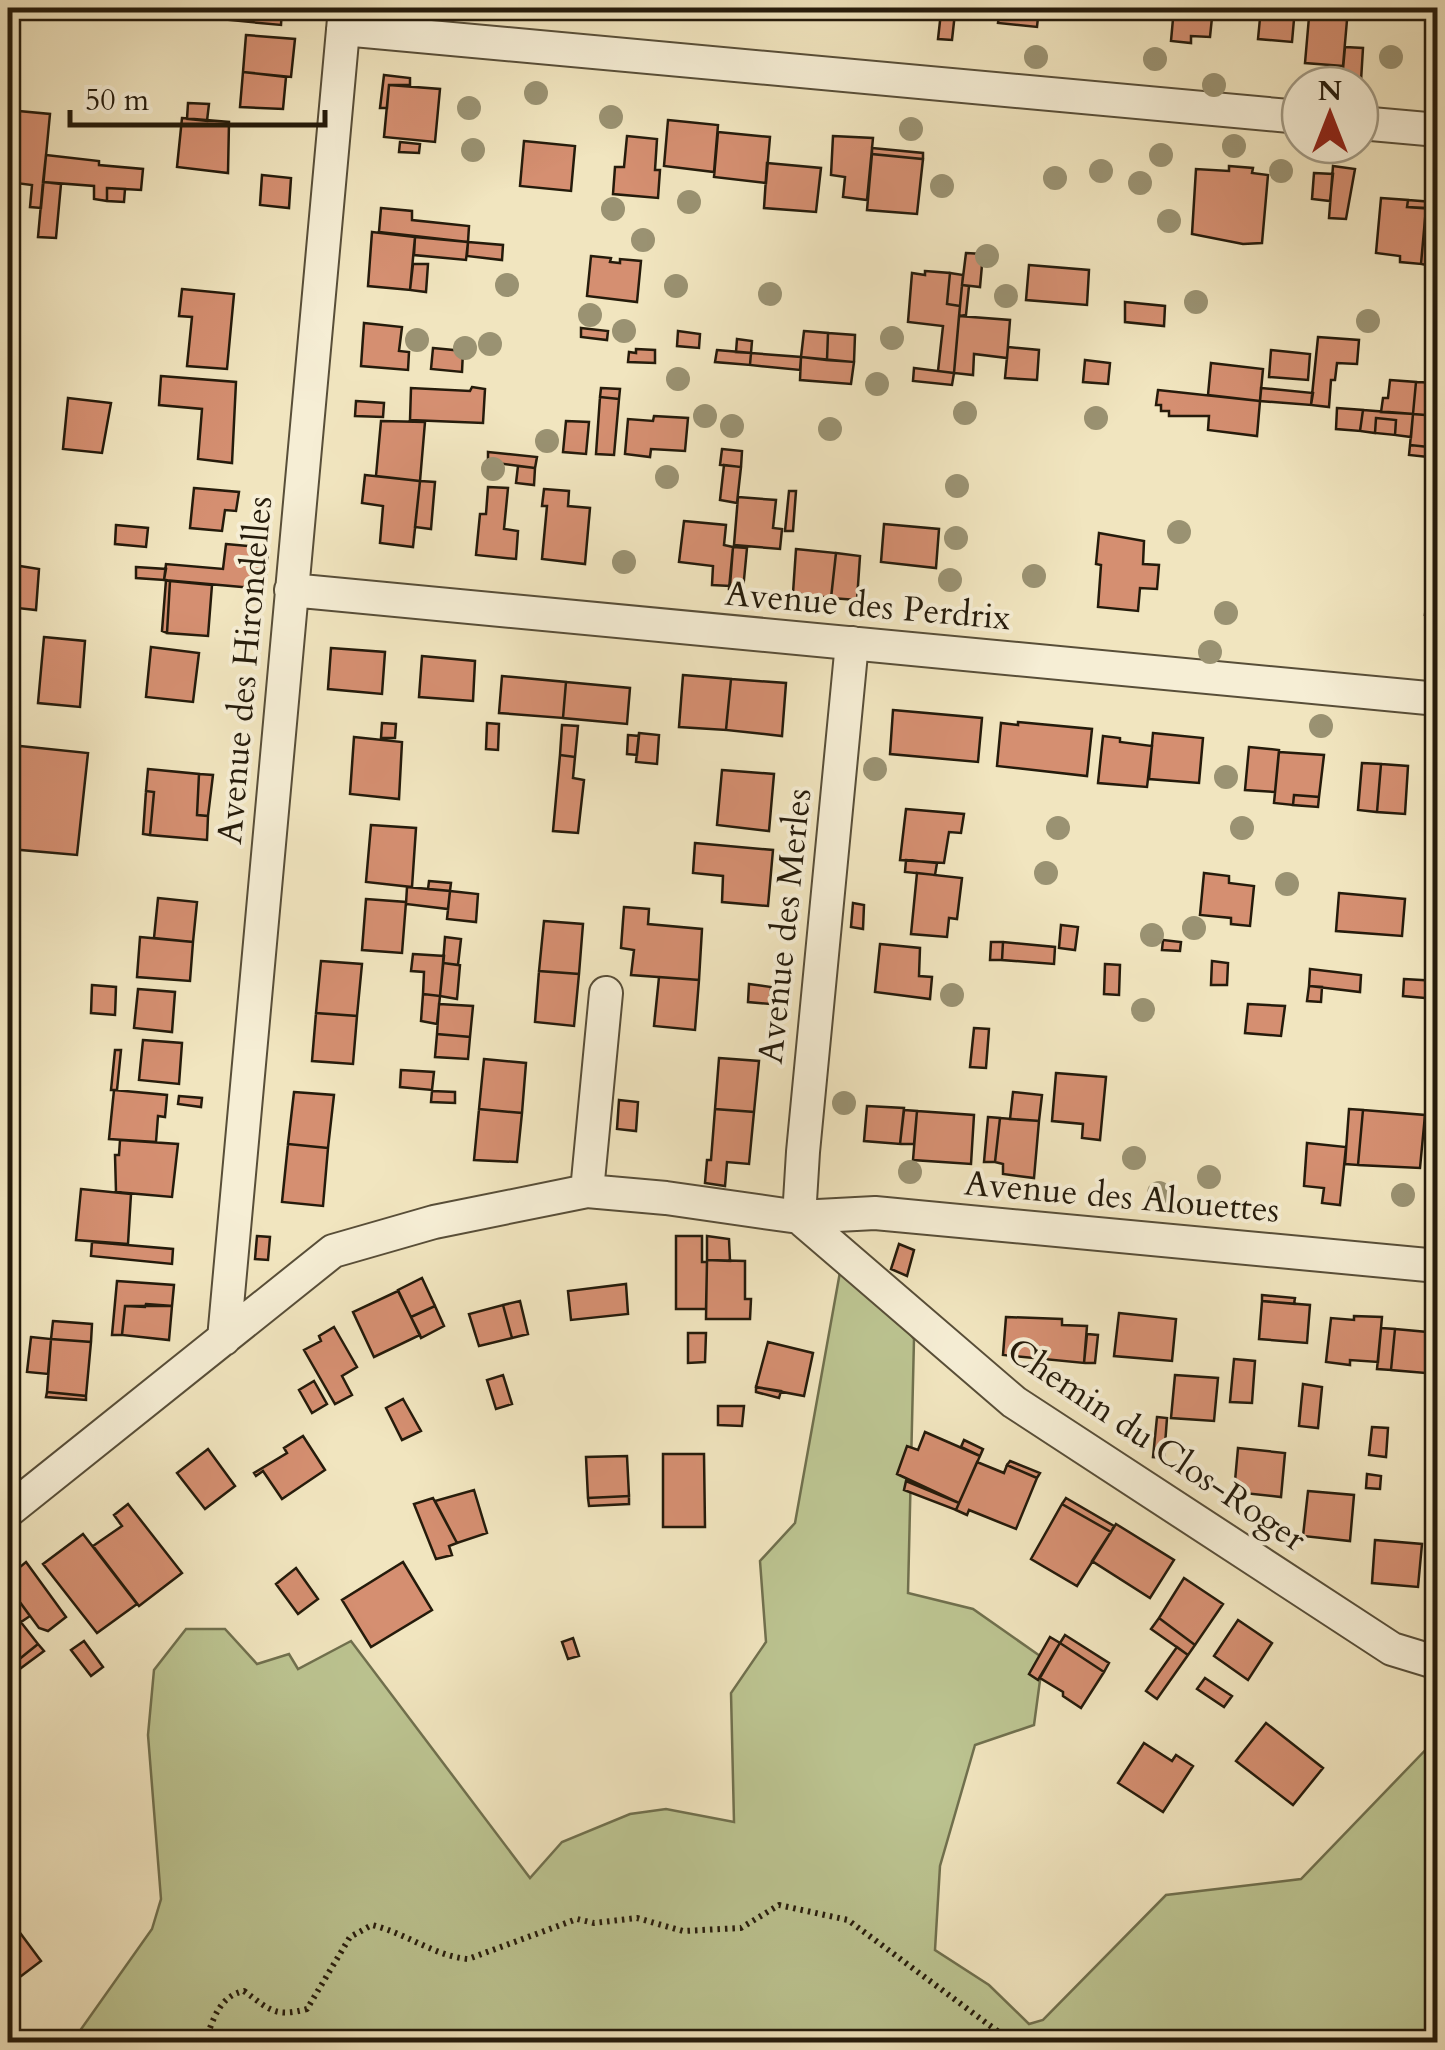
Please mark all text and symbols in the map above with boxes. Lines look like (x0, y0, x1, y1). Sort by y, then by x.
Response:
scale bar (70, 65, 325, 127)
north arrow (1280, 65, 1380, 165)
text: N (1318, 72, 1342, 110)
text: 50 m (85, 80, 150, 121)
street label: Avenue des Hirondelles (206, 494, 284, 846)
street label: Avenue des Perdrix (723, 570, 1013, 642)
street label: Avenue des Merles (747, 786, 823, 1066)
street label: Avenue des Alouettes (962, 1159, 1281, 1235)
street label: Chemin du Clos-Roger (997, 1327, 1316, 1563)

